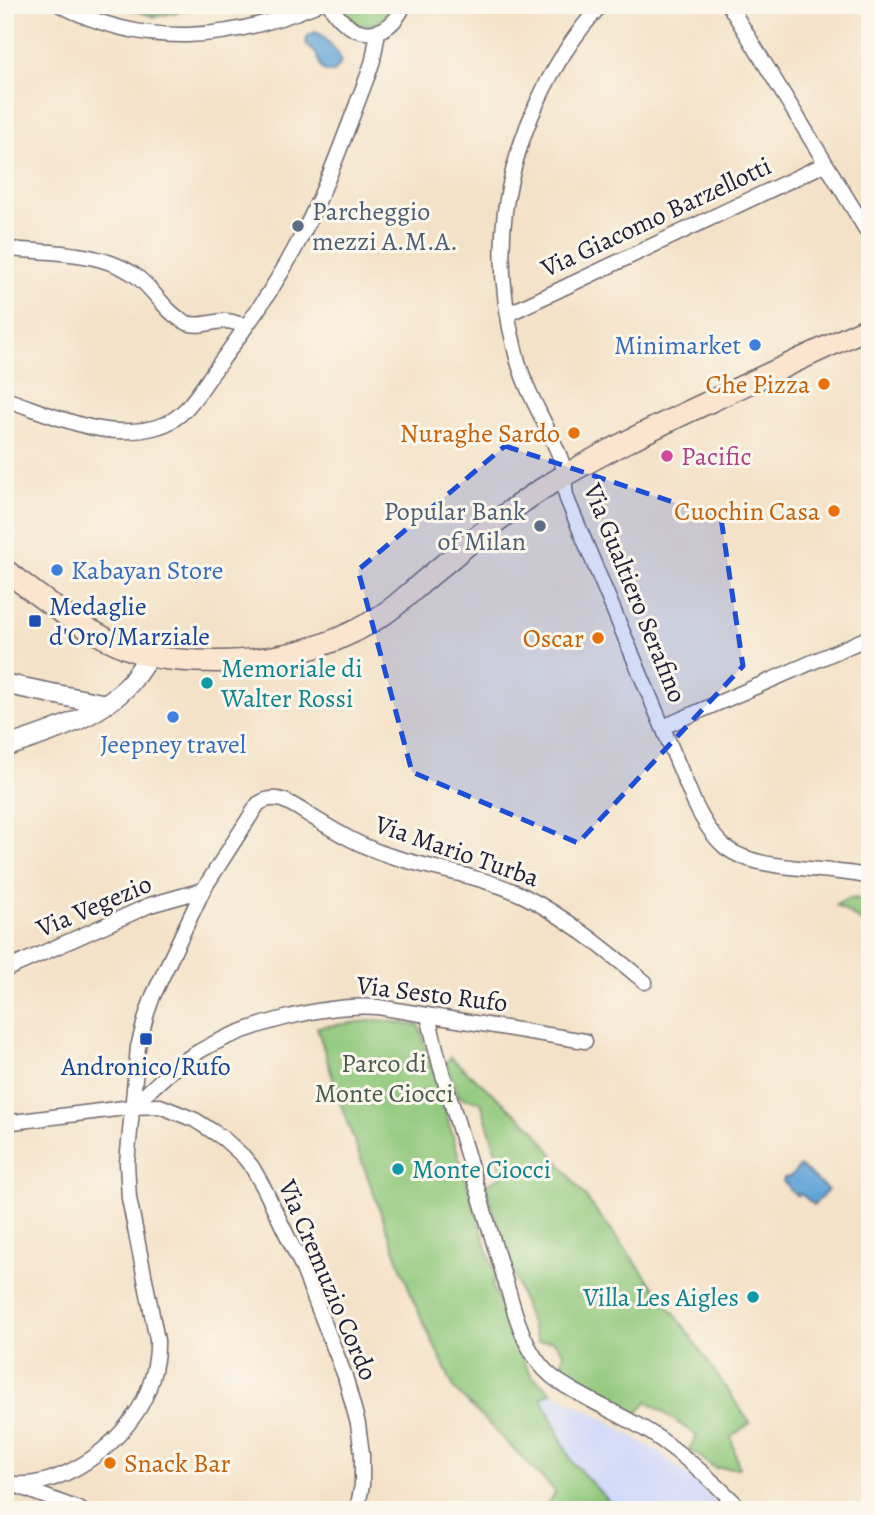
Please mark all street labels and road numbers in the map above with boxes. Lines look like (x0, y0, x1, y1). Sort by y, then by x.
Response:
street label: Via Giacomo Barzellotti (534, 148, 777, 286)
street label: Via Gualtiero Serafino (575, 477, 695, 708)
street label: Via Mario Turba (369, 806, 544, 895)
street label: Via Vegezio (30, 866, 157, 946)
street label: Via Sesto Rufo (354, 967, 509, 1021)
street label: Via Cremuzio Cordo (270, 1173, 386, 1386)

